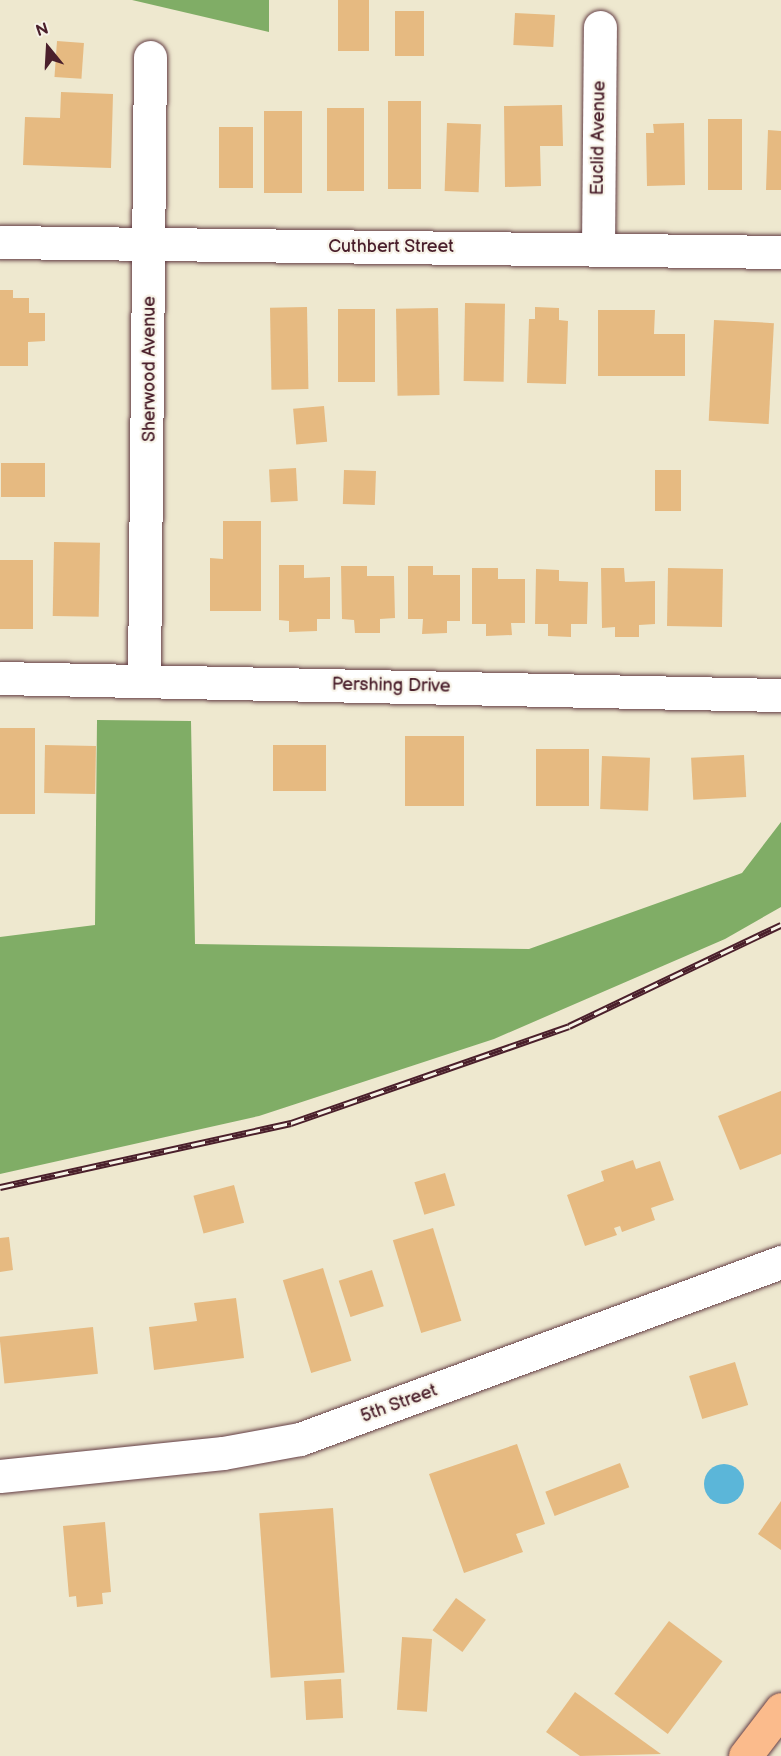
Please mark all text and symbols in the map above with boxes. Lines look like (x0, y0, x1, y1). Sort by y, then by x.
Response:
north arrow (18, 18, 78, 78)
text: N (34, 20, 51, 41)
street label: Euclid Avenue (587, 80, 611, 196)
street label: Cuthbert Street (328, 236, 454, 258)
street label: Sherwood Avenue (139, 296, 161, 442)
street label: Pershing Drive (332, 674, 450, 698)
street label: 5th Street (358, 1380, 440, 1428)

